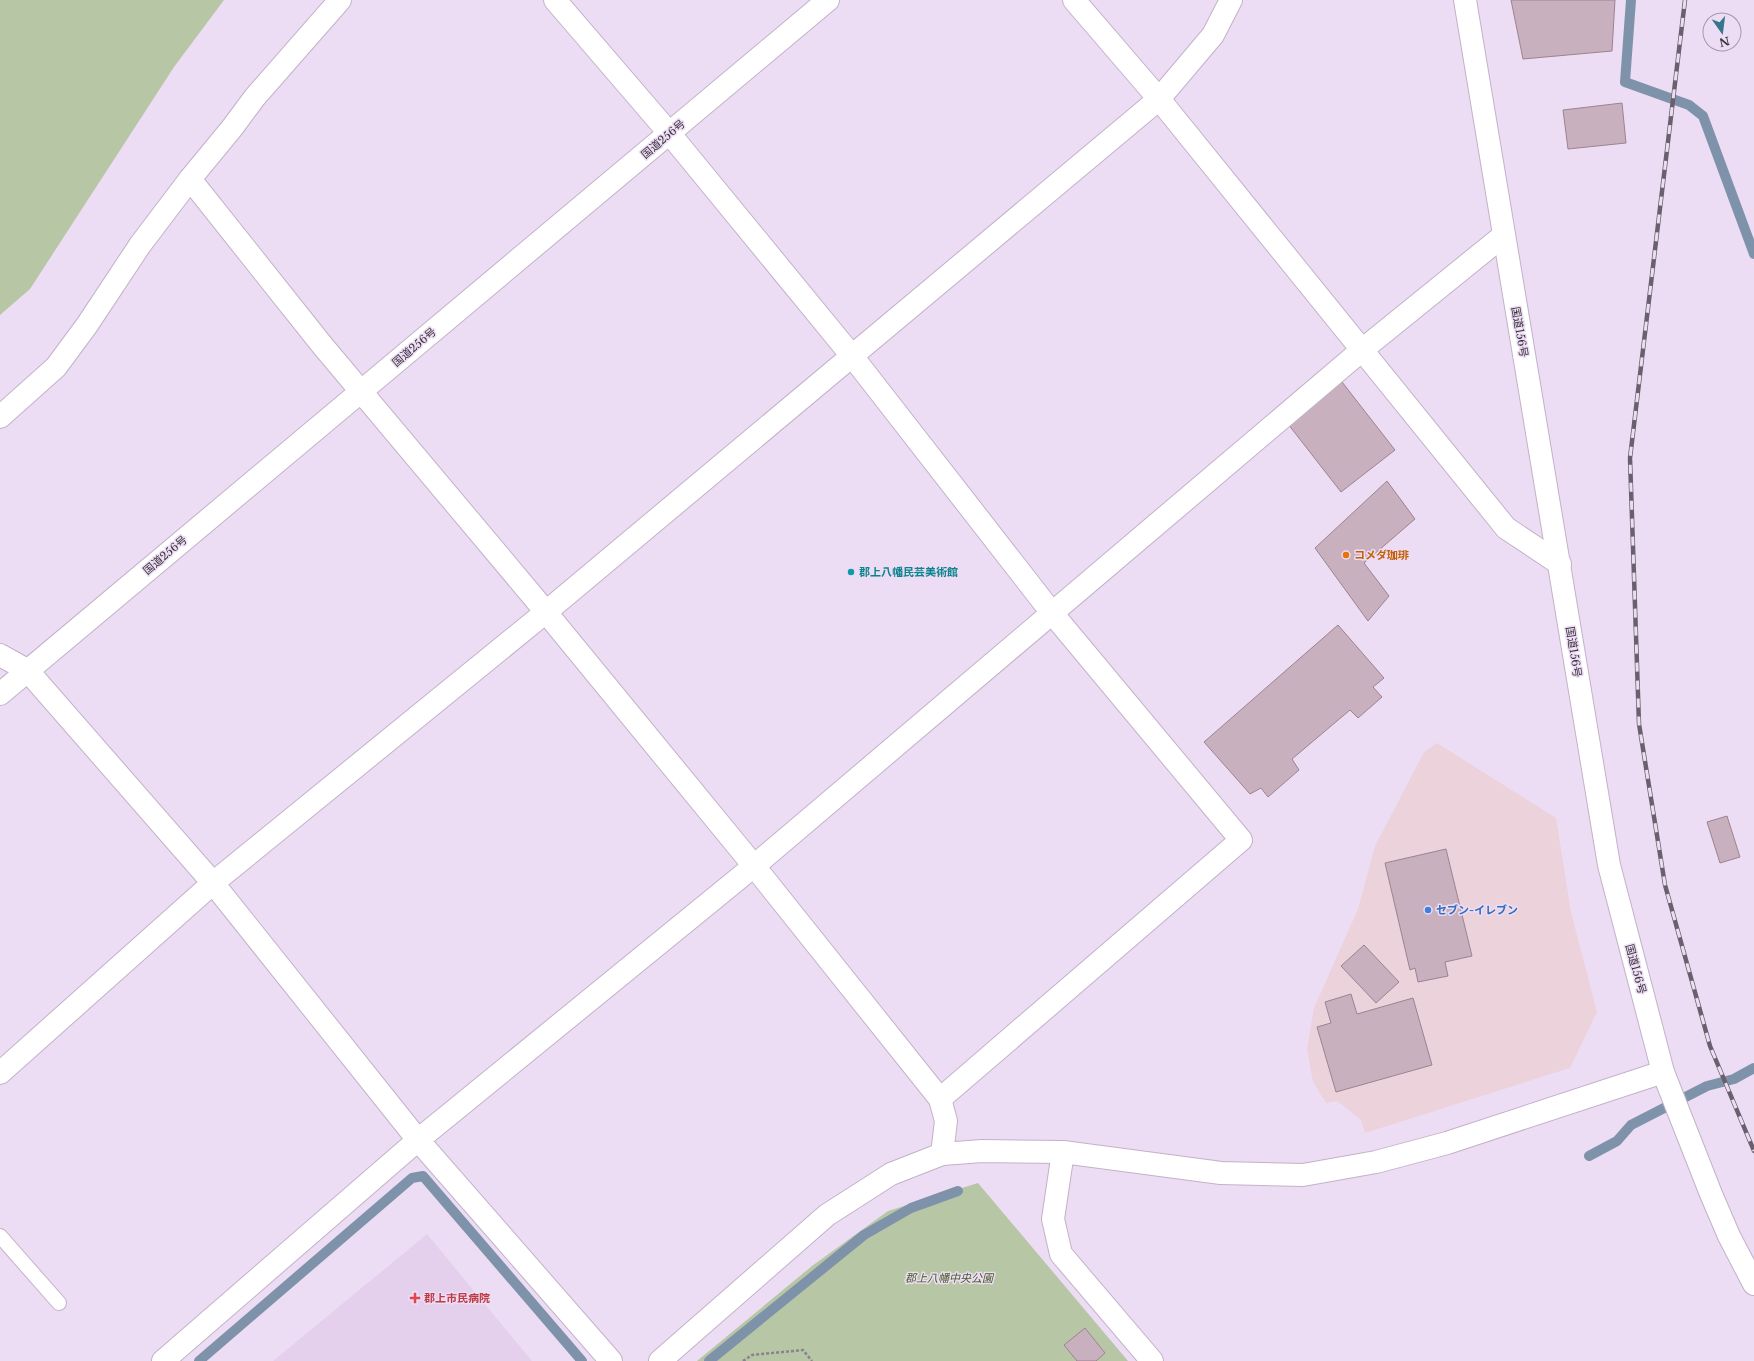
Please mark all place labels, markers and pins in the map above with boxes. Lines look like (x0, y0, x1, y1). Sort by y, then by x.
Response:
place label: コメダ珈琲 (1354, 548, 1409, 562)
marker: コメダ珈琲 (1341, 550, 1351, 560)
place label: 郡上八幡民芸美術館 (859, 565, 958, 579)
marker: 郡上八幡民芸美術館 (846, 567, 856, 577)
place label: セブン-イレブン (1436, 903, 1518, 917)
marker: セブン-イレブン (1423, 905, 1433, 915)
place label: 郡上市民病院 (424, 1291, 490, 1305)
marker: 郡上市民病院 (409, 1292, 421, 1304)

